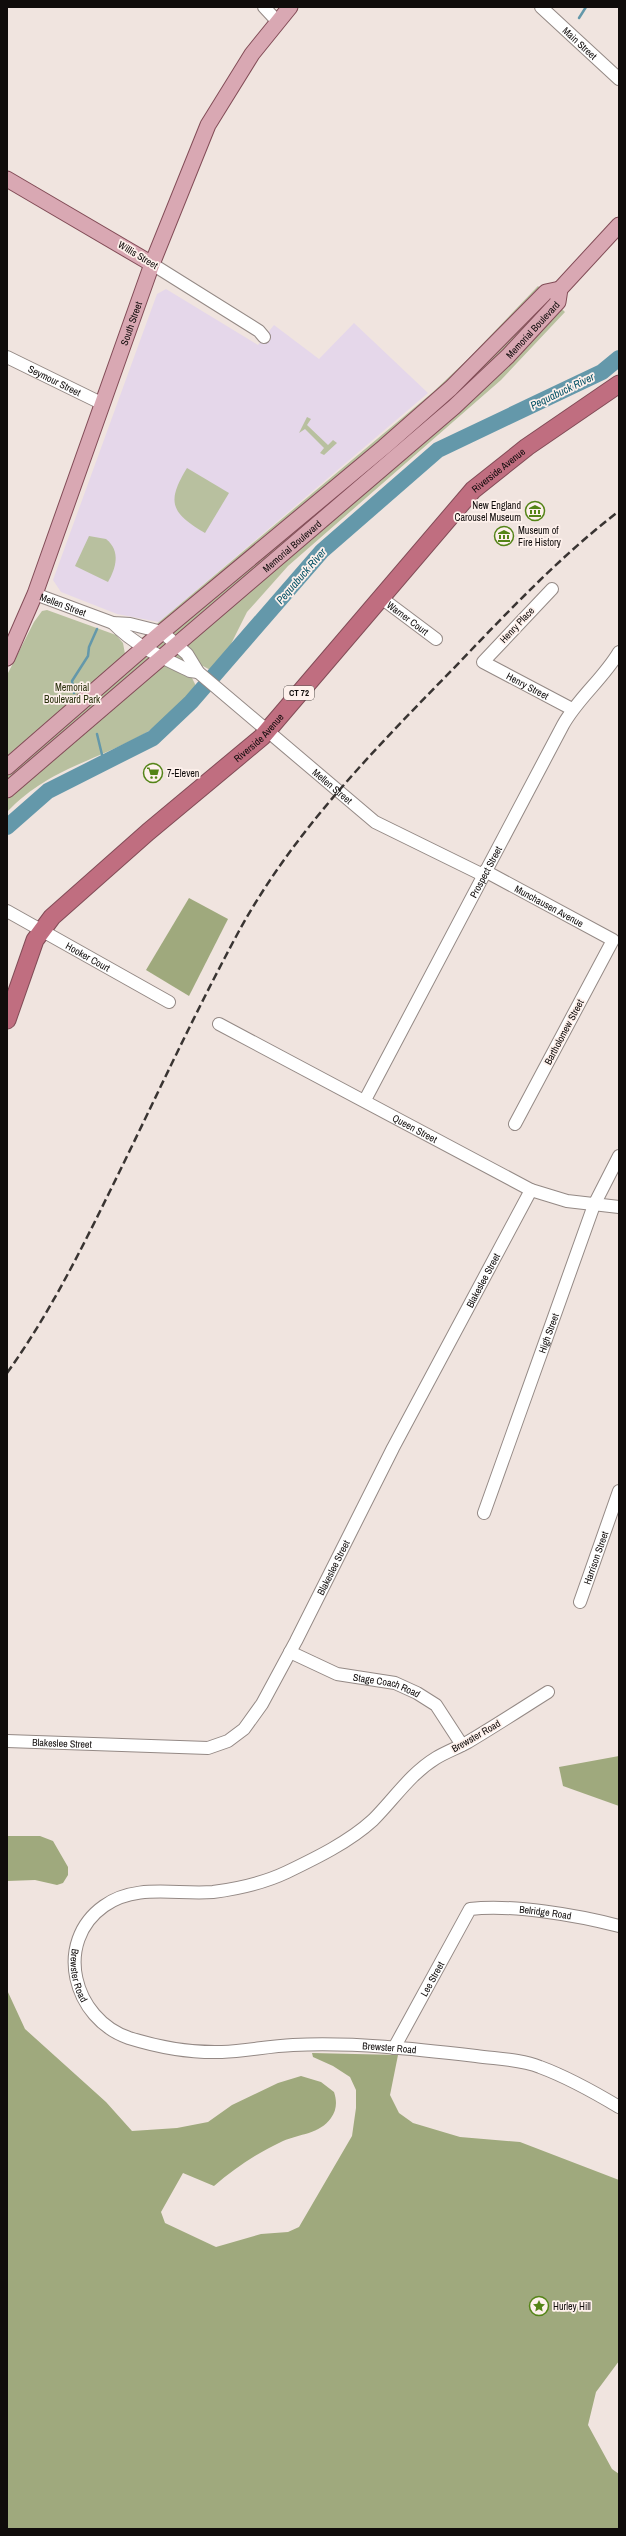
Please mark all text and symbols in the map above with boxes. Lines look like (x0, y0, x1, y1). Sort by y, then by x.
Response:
street label: Main Street (560, 24, 600, 63)
street label: Willis Street (116, 238, 161, 272)
street label: Memorial Boulevard (503, 298, 562, 361)
street label: South Street (117, 299, 145, 347)
street label: Seymour Street (26, 362, 84, 399)
water label: Pequabuck River (528, 369, 597, 412)
street label: Riverside Avenue (469, 444, 528, 495)
place label: New England Carousel Museum (454, 499, 521, 524)
museum icon: New England Carousel Museum (524, 500, 546, 522)
street label: Memorial Boulevard (260, 517, 324, 575)
place label: Museum of Fire History (518, 524, 562, 549)
museum icon: Museum of Fire History (493, 525, 515, 547)
water label: Pequabuck River (273, 545, 330, 607)
street label: Mellen Street (38, 590, 89, 619)
street label: Warner Court (385, 598, 432, 638)
street label: Henry Place (497, 604, 537, 646)
street label: Henry Street (504, 669, 552, 702)
park label: Memorial Boulevard Park (44, 681, 101, 706)
road number: CT 72 (284, 686, 314, 700)
street label: Riverside Avenue (231, 710, 286, 765)
supermarket icon: 7-Eleven (142, 762, 164, 784)
street label: Mellen Street (310, 765, 356, 807)
place label: 7-Eleven (167, 767, 199, 780)
street label: Prospect Street (467, 843, 505, 900)
street label: Munchausen Avenue (512, 882, 586, 930)
street label: Hooker Court (64, 939, 113, 975)
street label: Bartholomew Street (541, 997, 587, 1067)
street label: Queen Street (390, 1111, 440, 1146)
street label: Blakeslee Street (463, 1250, 503, 1310)
street label: High Street (535, 1311, 562, 1355)
street label: Harrison Street (580, 1529, 611, 1586)
street label: Blakeslee Street (314, 1537, 353, 1597)
street label: Stage Coach Road (352, 1670, 423, 1700)
street label: Brewster Road (449, 1717, 503, 1755)
street label: Blakeslee Street (32, 1735, 93, 1750)
street label: Belridge Road (519, 1902, 573, 1922)
street label: Brewster Road (68, 1948, 91, 2004)
street label: Lee Street (417, 1958, 447, 1998)
street label: Brewster Road (362, 2039, 417, 2056)
place icon: Hurley Hill (528, 2295, 550, 2317)
place label: Hurley Hill (553, 2300, 591, 2313)

